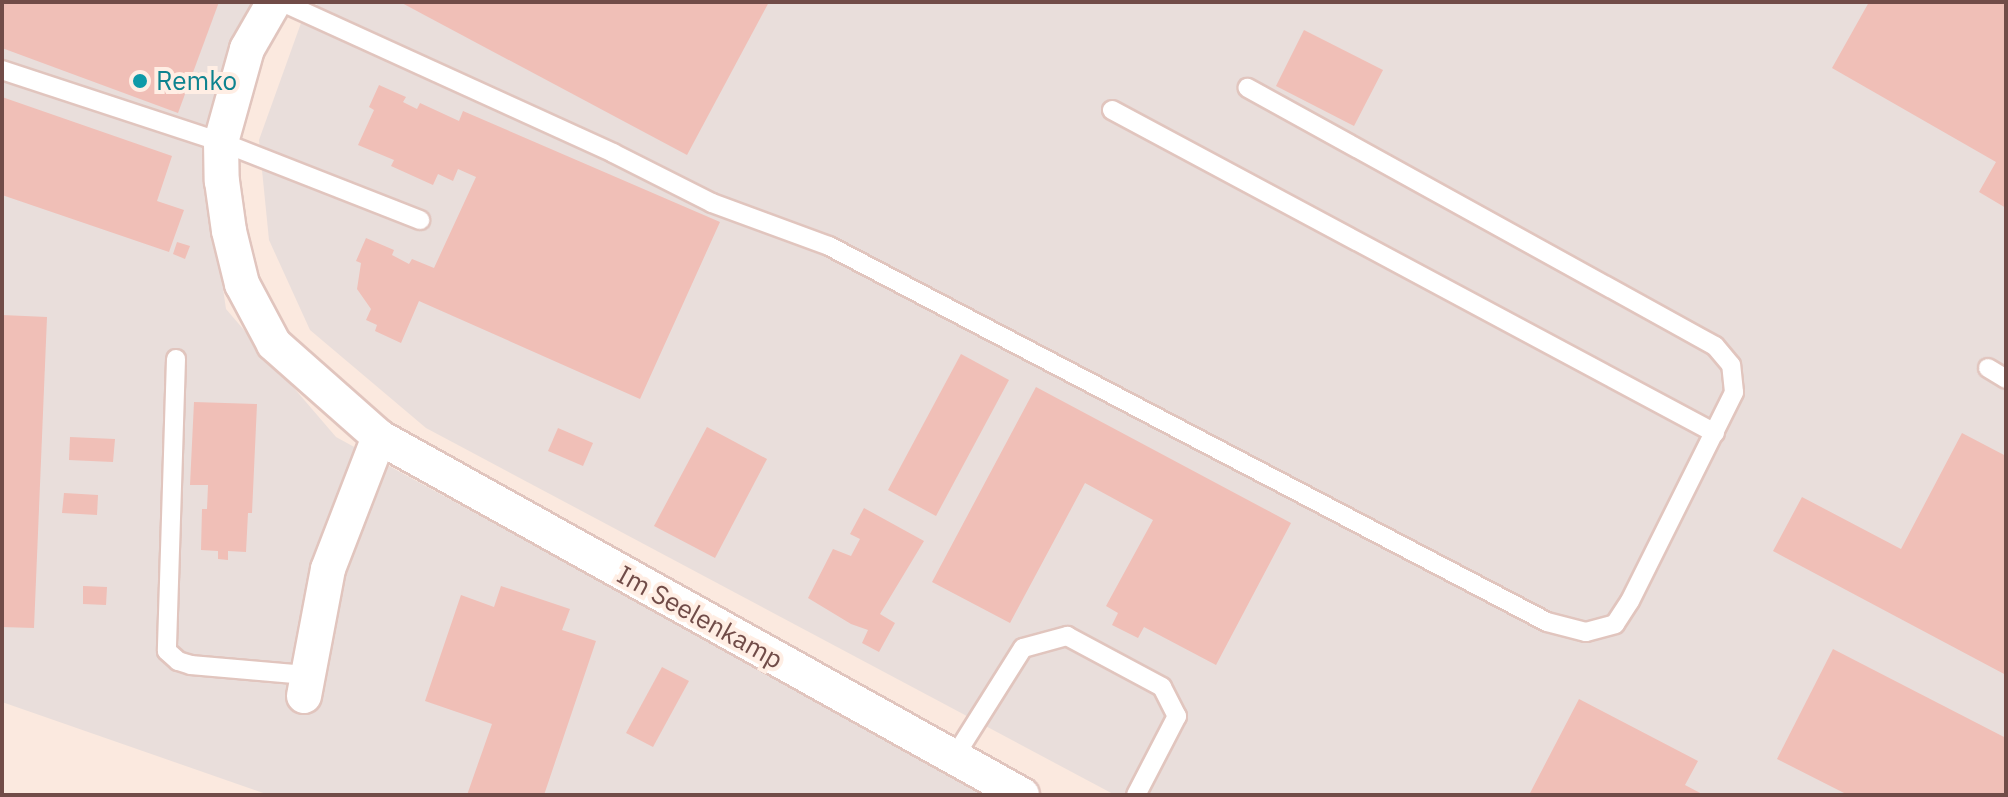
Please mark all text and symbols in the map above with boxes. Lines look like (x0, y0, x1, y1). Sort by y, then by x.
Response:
place label: Remko (156, 65, 237, 97)
marker: Remko (131, 72, 149, 90)
street label: Im Seelenkamp (612, 559, 788, 675)

